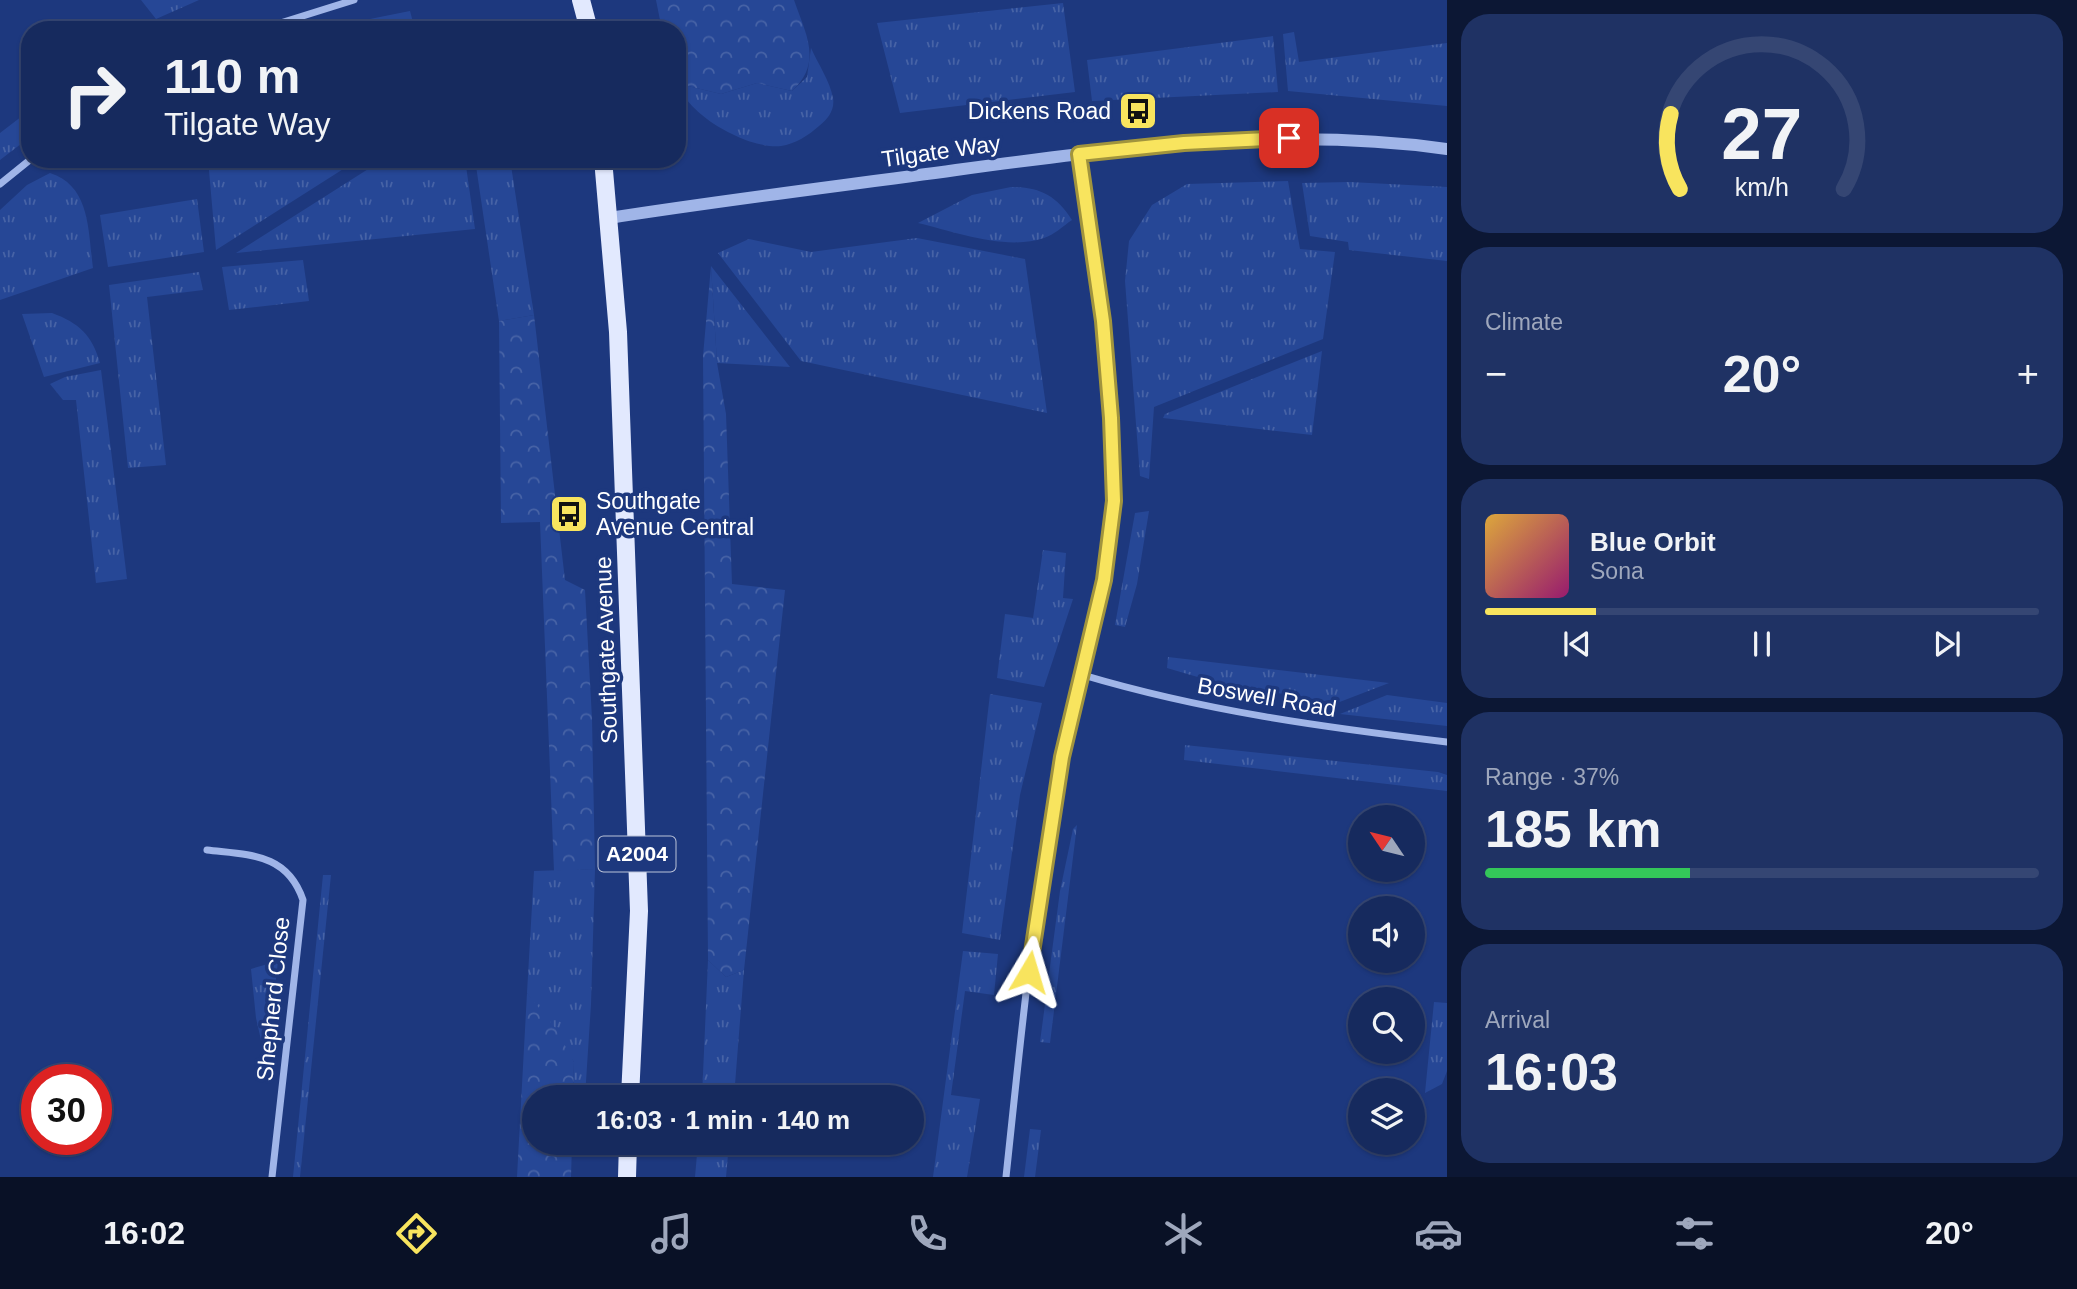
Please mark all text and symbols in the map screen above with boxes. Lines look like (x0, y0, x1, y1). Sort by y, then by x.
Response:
icon: right (49, 49, 140, 140)
text: 110 m (164, 49, 300, 103)
bus stop icon: Dickens Road (1117, 90, 1159, 132)
text: 27 (1722, 94, 1802, 175)
place label: Dickens Road (968, 98, 1111, 124)
text: Tilgate Way (164, 106, 331, 142)
pin (1259, 108, 1319, 168)
icon: arrive (1270, 119, 1308, 157)
street label: Tilgate Way (880, 130, 1003, 172)
text: km/h (1735, 173, 1789, 201)
text: Climate (1485, 309, 1563, 335)
text: 20° (1723, 345, 1801, 403)
text: − (1485, 353, 1507, 395)
text: + (2017, 353, 2039, 395)
place label: Southgate Avenue Central (596, 488, 754, 540)
bus stop icon: Southgate Avenue Central (548, 493, 590, 535)
text: Blue Orbit (1590, 527, 1716, 557)
street label: Southgate Avenue (590, 556, 622, 744)
text: Sona (1590, 558, 1644, 584)
icon: previous (1558, 625, 1596, 663)
icon: pause (1743, 625, 1781, 663)
icon: next (1928, 625, 1966, 663)
street label: Boswell Road (1195, 672, 1339, 722)
text: Range · 37% (1485, 764, 1619, 790)
text: 185 km (1485, 800, 1661, 858)
north arrow (1348, 805, 1424, 882)
map controls (1348, 805, 1425, 1155)
road number: A2004 (598, 836, 676, 872)
button: sound (1348, 896, 1425, 973)
street label: Shepherd Close (251, 916, 295, 1082)
position arrow (992, 935, 1066, 1009)
button: search (1348, 987, 1425, 1064)
text: Arrival (1485, 1007, 1550, 1033)
text: 16:03 (1485, 1043, 1618, 1101)
speed limit sign: 30 (21, 1064, 112, 1155)
button: layers (1348, 1078, 1425, 1155)
text: 16:03 · 1 min · 140 m (596, 1105, 850, 1135)
icon: directions (392, 1209, 441, 1258)
icon: music (647, 1209, 696, 1258)
icon: phone (903, 1209, 952, 1258)
icon: climate (1159, 1209, 1208, 1258)
icon: car (1414, 1209, 1463, 1258)
icon: filters (1670, 1209, 1719, 1258)
text: 16:02 (103, 1215, 185, 1251)
text: 20° (1925, 1215, 1974, 1251)

